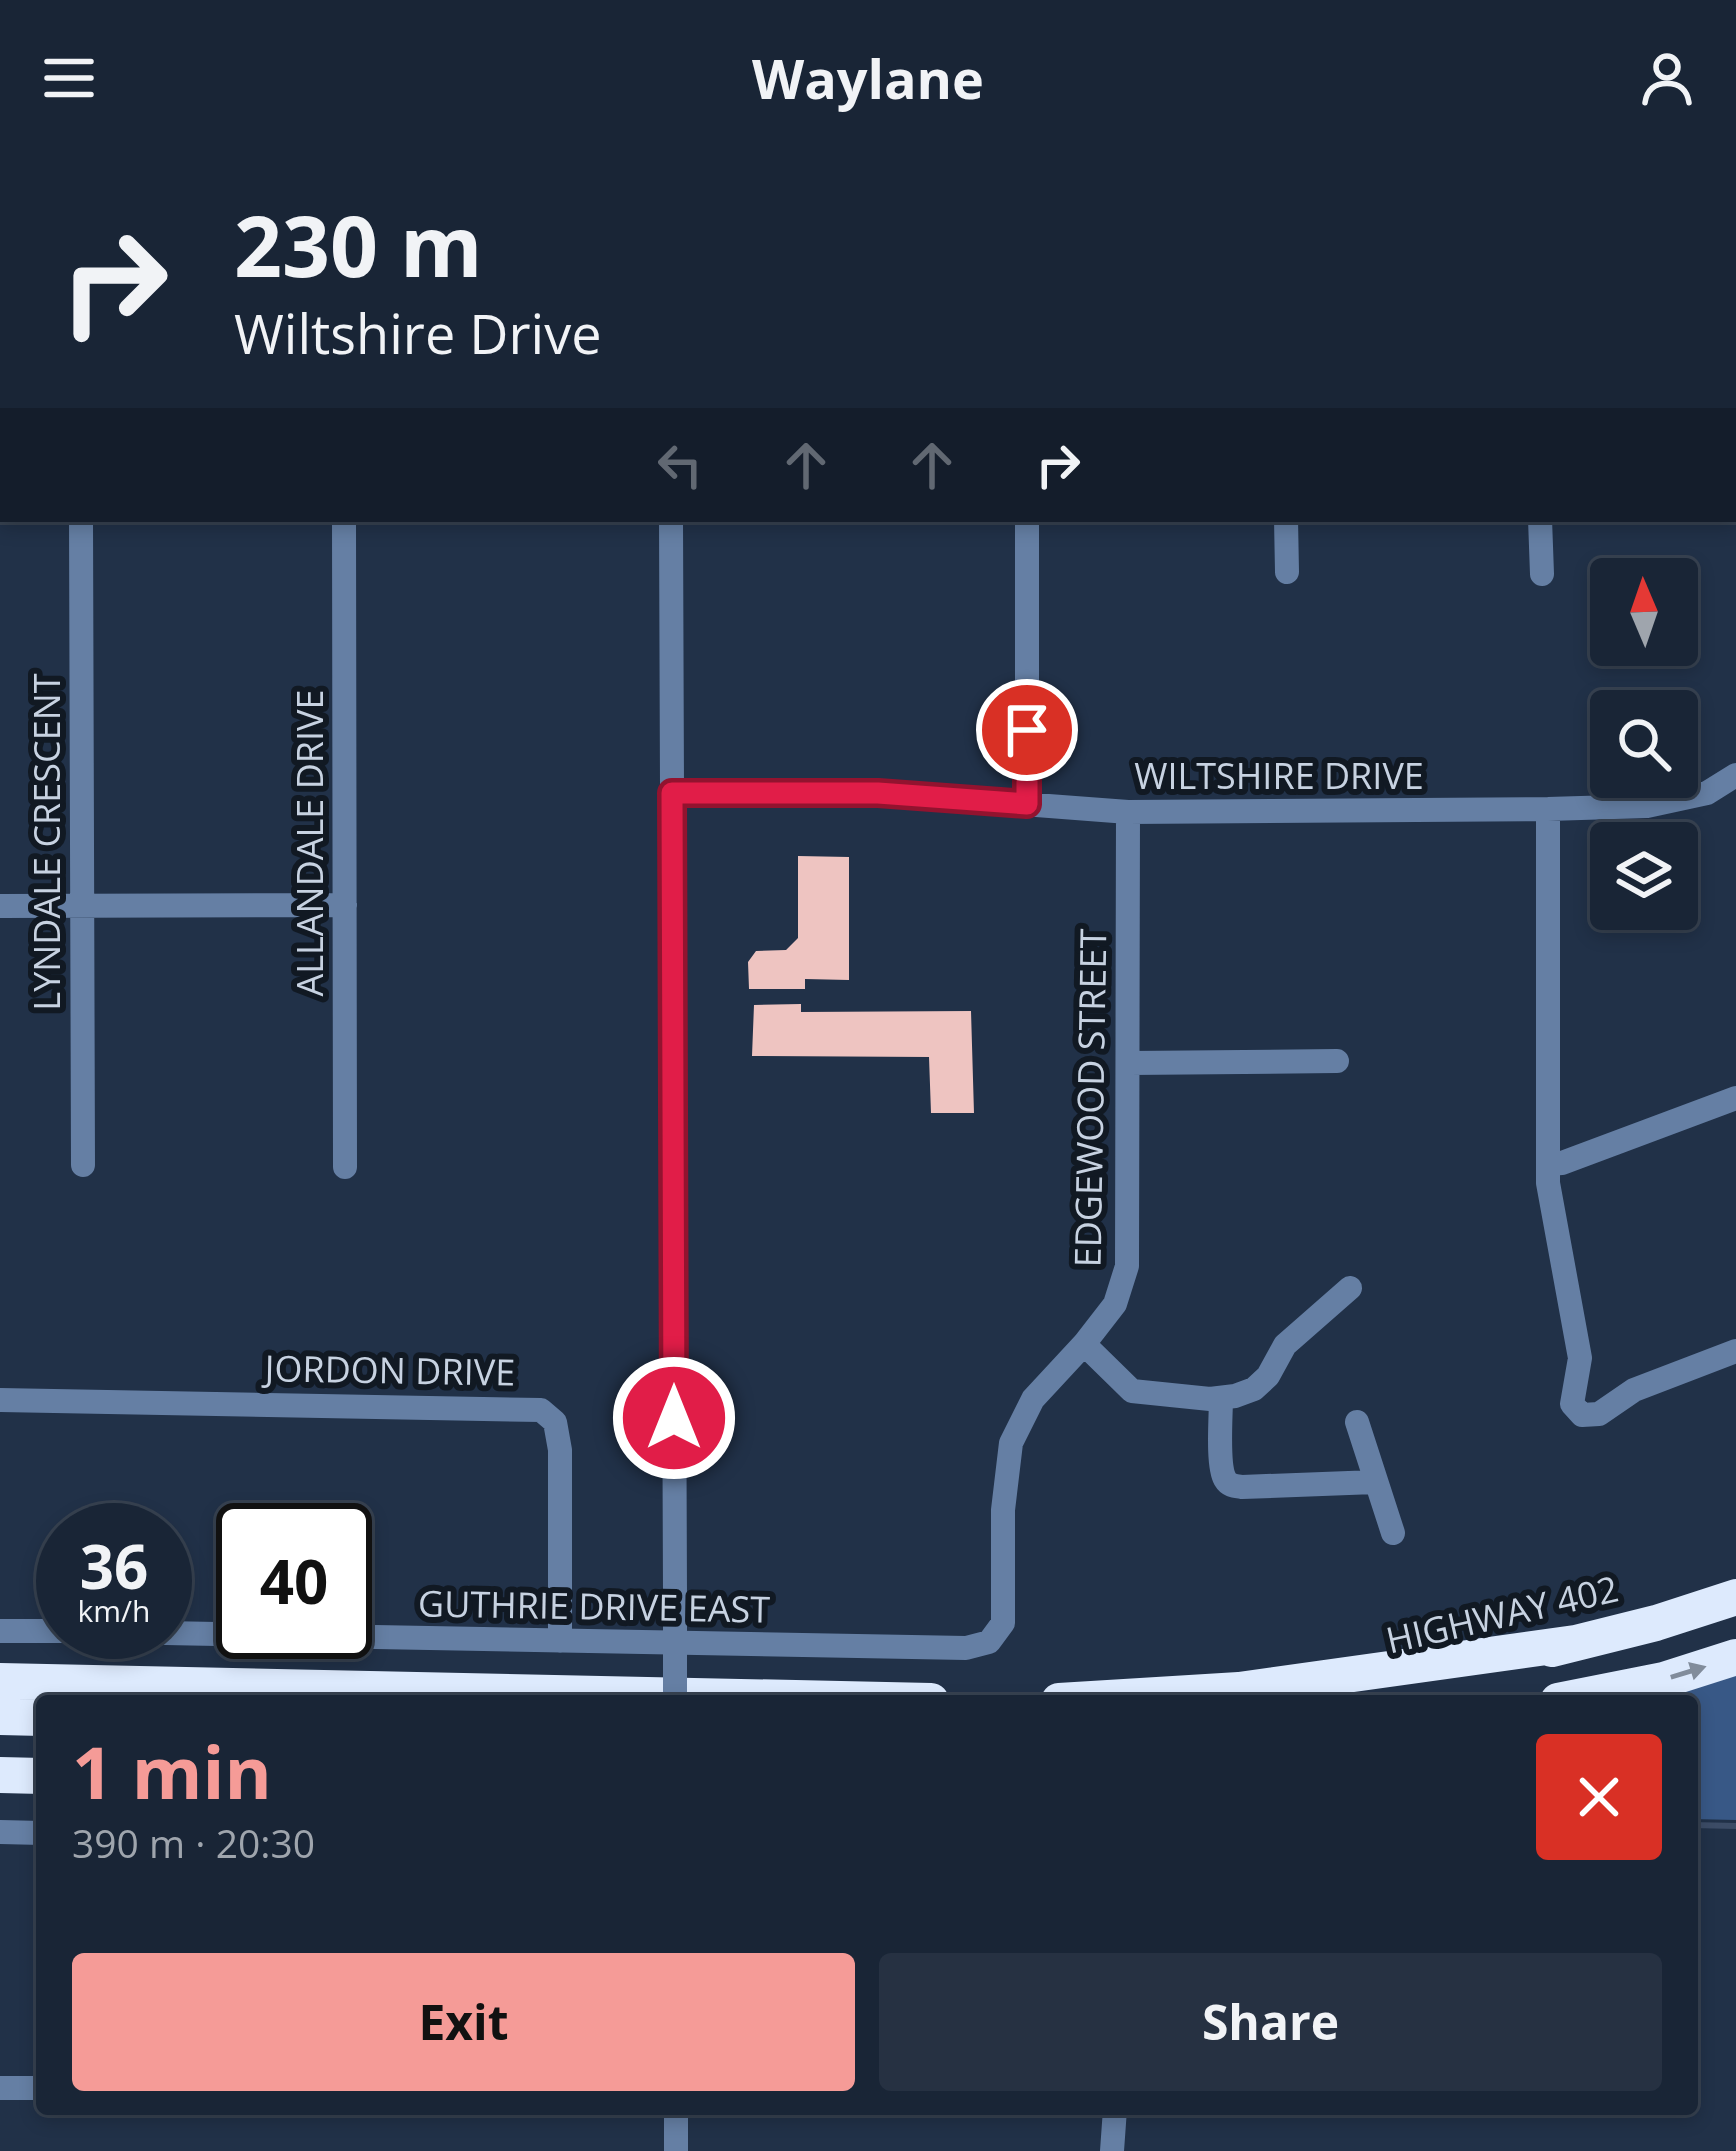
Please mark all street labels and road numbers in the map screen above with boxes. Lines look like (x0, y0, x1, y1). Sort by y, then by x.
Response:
street label: LYNDALE CRESCENT (22, 673, 71, 1011)
street label: ALLANDALE DRIVE (285, 689, 334, 997)
street label: WILTSHIRE DRIVE (1134, 751, 1424, 800)
street label: EDGEWOOD STREET (1063, 928, 1117, 1268)
street label: JORDON DRIVE (261, 1343, 516, 1397)
street label: HIGHWAY 402 (1381, 1564, 1623, 1664)
street label: GUTHRIE DRIVE EAST (418, 1578, 771, 1634)

